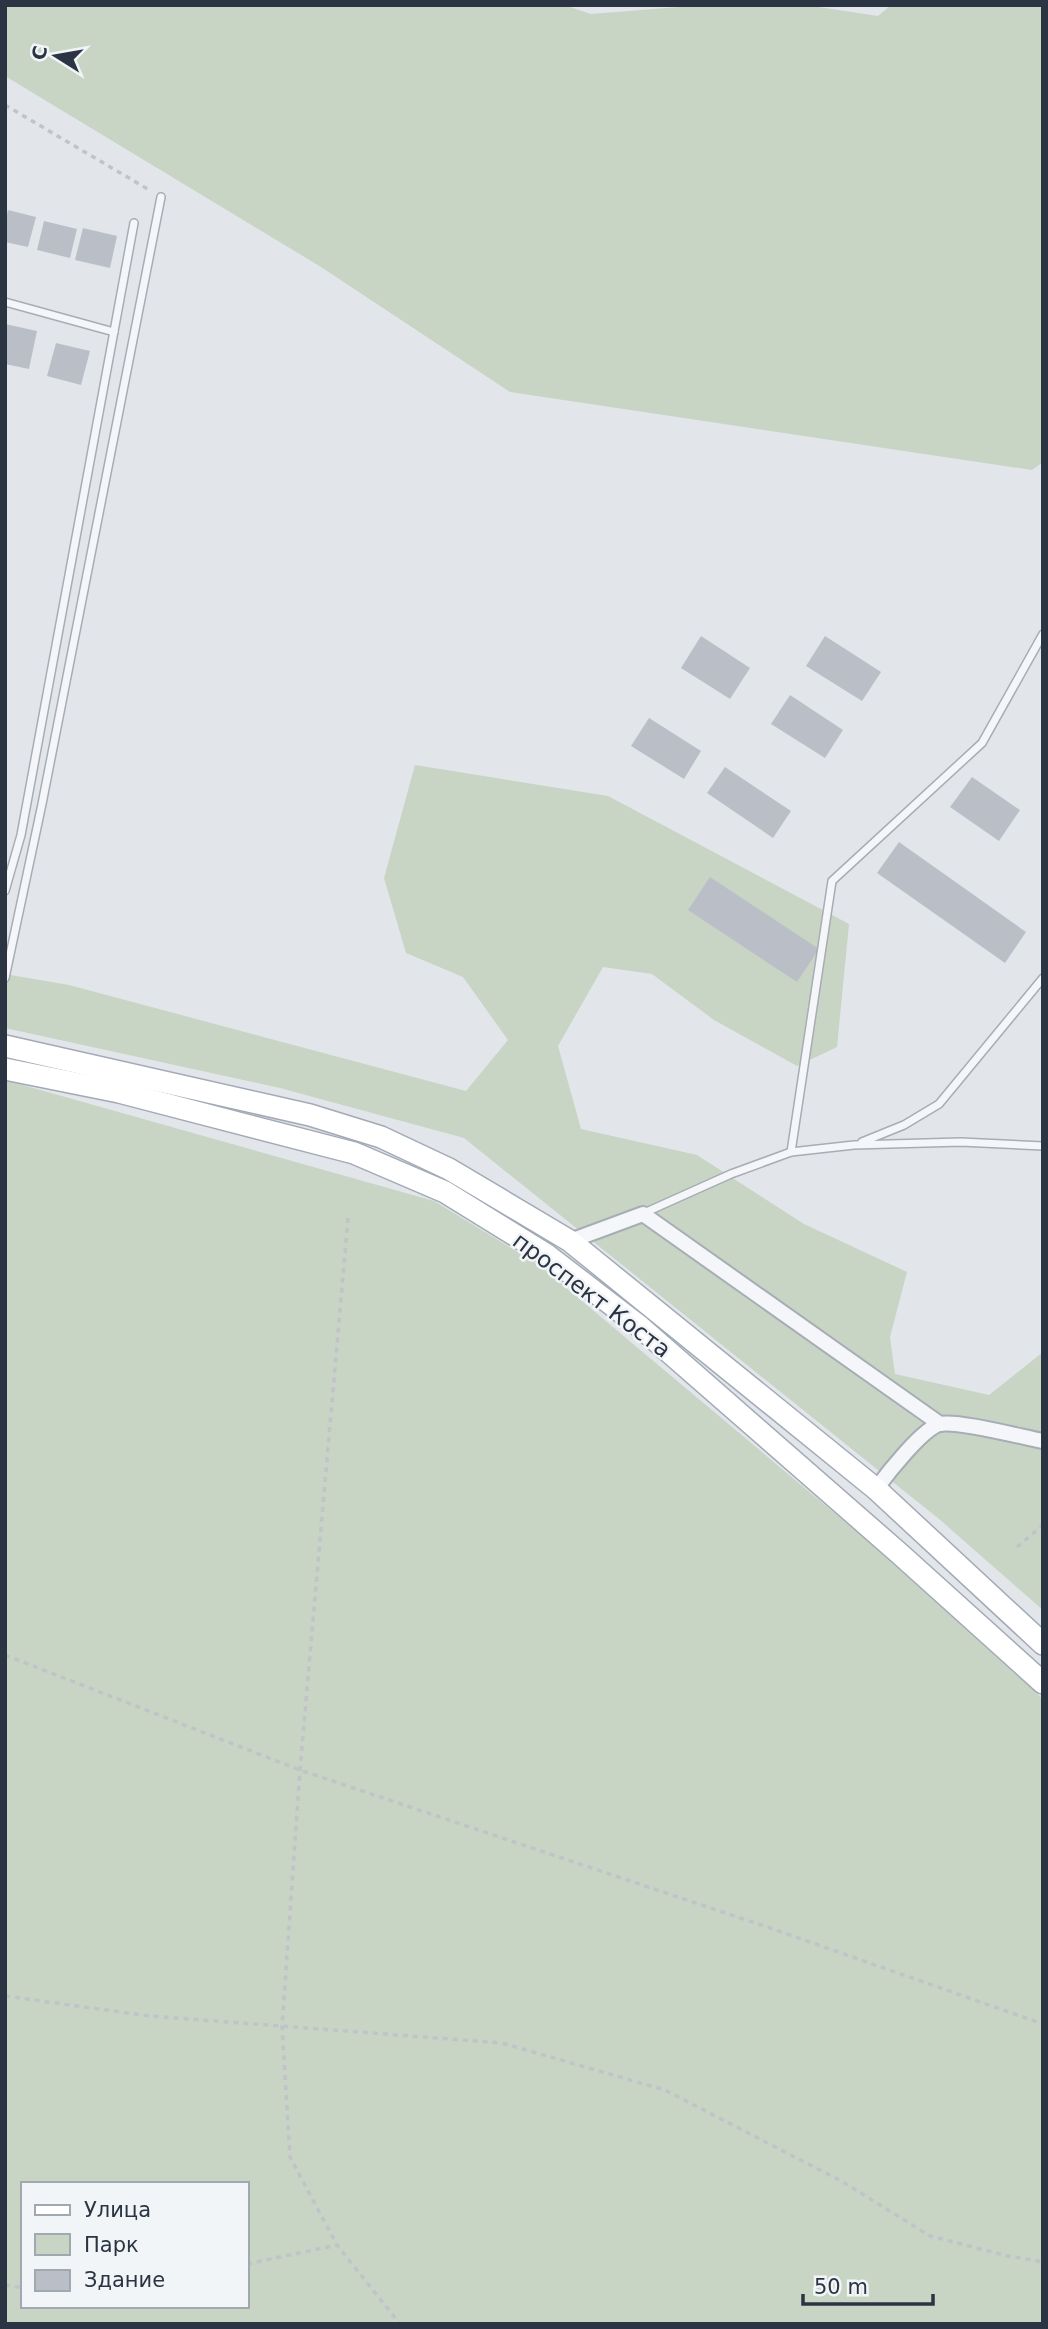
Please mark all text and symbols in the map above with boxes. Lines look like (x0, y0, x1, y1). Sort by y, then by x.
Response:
north arrow (21, 21, 91, 91)
text: С (27, 44, 51, 62)
street label: проспект Коста (508, 1227, 676, 1363)
legend (21, 2182, 248, 2308)
text: Улица (84, 2198, 151, 2222)
text: Парк (84, 2233, 139, 2257)
scale bar (803, 2262, 932, 2306)
text: Здание (84, 2268, 165, 2292)
text: 50 m (814, 2275, 868, 2299)

